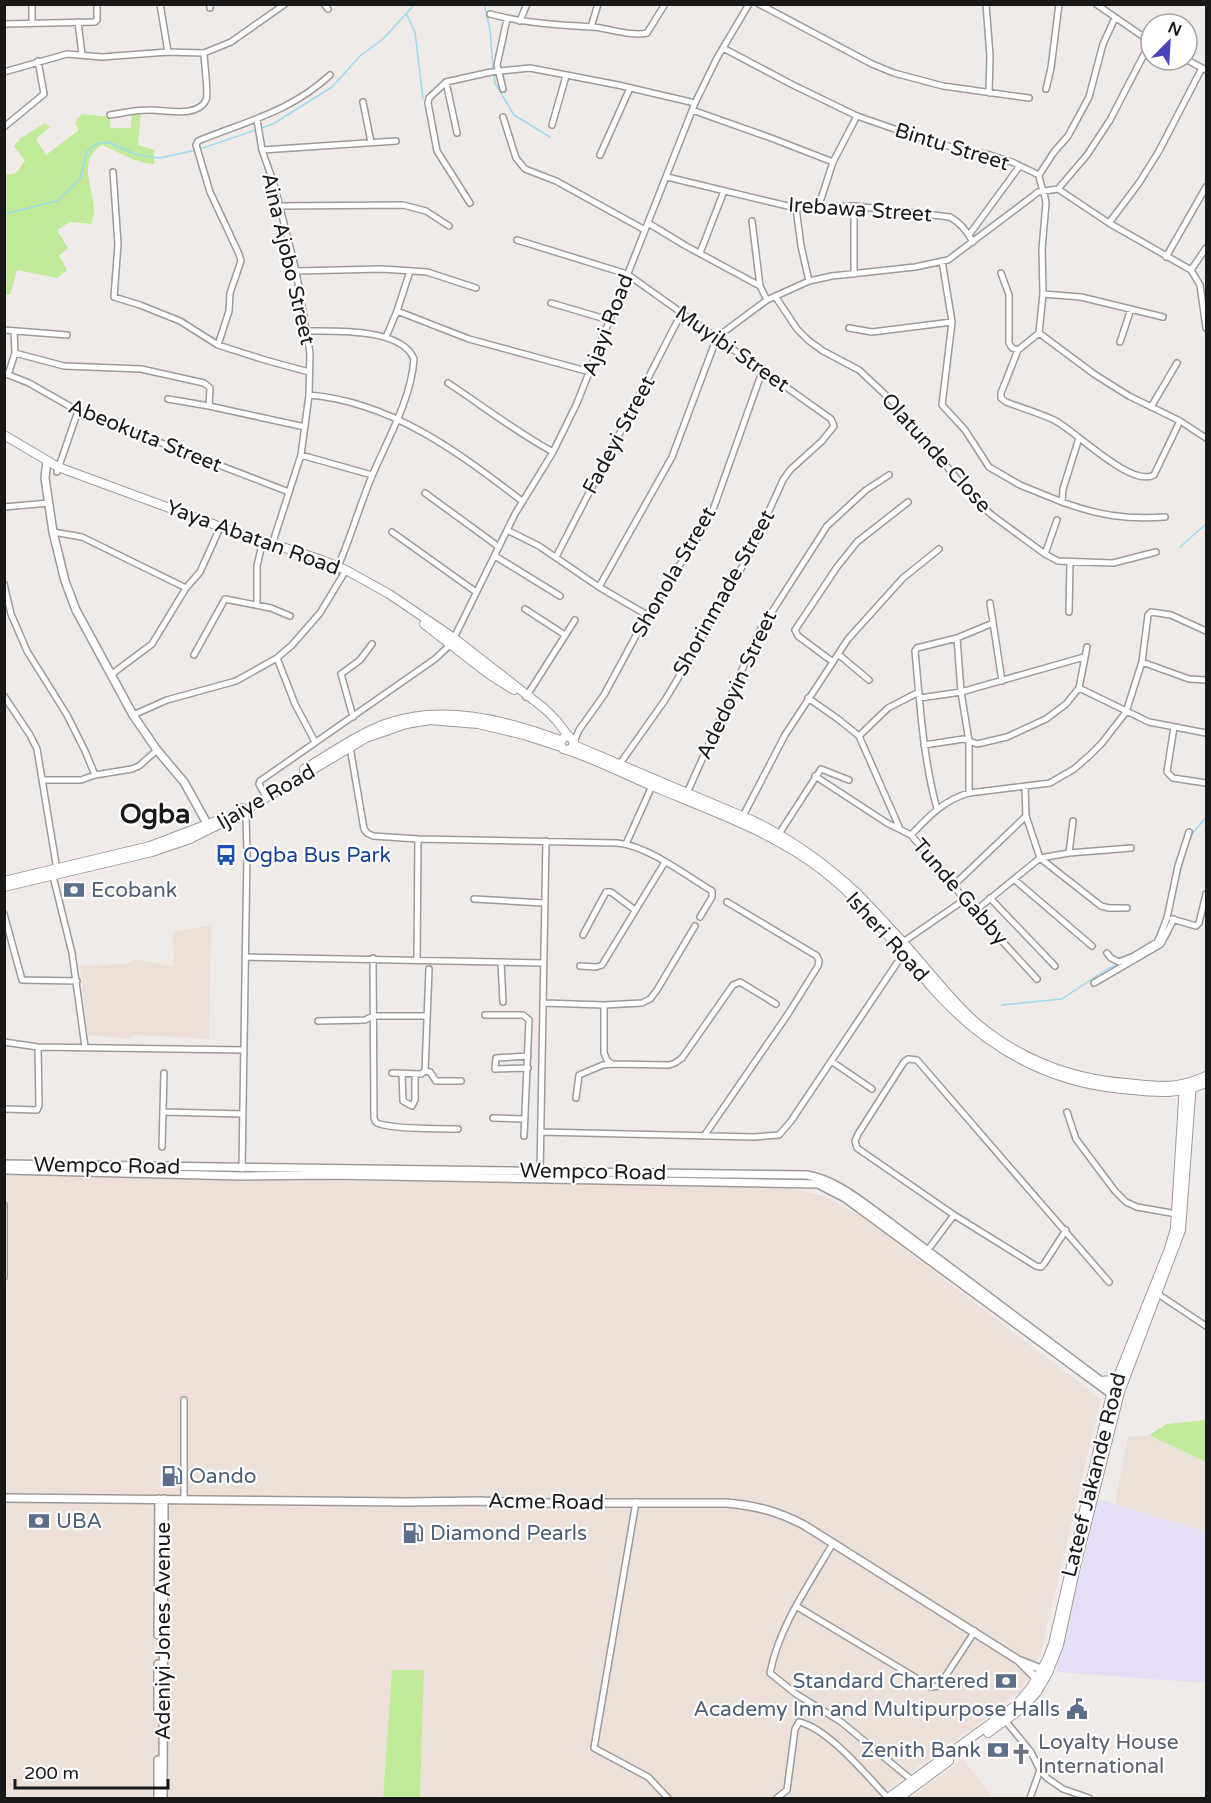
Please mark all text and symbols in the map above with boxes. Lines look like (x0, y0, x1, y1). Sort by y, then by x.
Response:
north arrow (1139, 12, 1199, 72)
text: N (1165, 17, 1185, 41)
street label: Bintu Street (892, 118, 1012, 176)
street label: Aina Ajobo Street (256, 170, 320, 348)
street label: Irebawa Street (787, 193, 933, 227)
street label: Ajayi Road (577, 270, 639, 380)
street label: Muyibi Street (670, 301, 794, 397)
street label: Fadeyi Street (577, 372, 661, 498)
street label: Olatunde Close (876, 388, 996, 518)
street label: Abeokuta Street (65, 394, 225, 478)
street label: Yaya Abatan Road (163, 495, 343, 581)
street label: Shonola Street (627, 502, 721, 642)
street label: Shorinmade Street (668, 506, 780, 680)
street label: Adedoyin Street (692, 607, 782, 763)
street label: Ijaiye Road (212, 759, 320, 835)
district label: Ogba (120, 798, 190, 831)
street label: Tunde Gabby (907, 834, 1013, 950)
bus stop icon: Ogba Bus Park (214, 843, 238, 867)
place label: Ogba Bus Park (243, 843, 391, 868)
bank icon: Ecobank (62, 878, 86, 902)
place label: Ecobank (91, 878, 177, 903)
street label: Isheri Road (840, 887, 934, 987)
street label: Wempco Road (33, 1152, 181, 1180)
street label: Wempco Road (519, 1158, 667, 1186)
street label: Lateef Jakande Road (1057, 1370, 1131, 1580)
fuel station icon: Oando (160, 1464, 184, 1488)
place label: Oando (189, 1464, 256, 1489)
street label: Acme Road (488, 1488, 604, 1516)
bank icon: UBA (27, 1509, 51, 1533)
place label: UBA (56, 1509, 102, 1534)
fuel station icon: Diamond Pearls (401, 1521, 425, 1545)
place label: Diamond Pearls (430, 1521, 587, 1546)
street label: Adeniyi Jones Avenue (151, 1522, 176, 1740)
place label: Standard Chartered (793, 1669, 989, 1694)
bank icon: Standard Chartered (994, 1669, 1018, 1693)
place label: Academy Inn and Multipurpose Halls (694, 1697, 1060, 1722)
public building icon: Academy Inn and Multipurpose Halls (1065, 1697, 1089, 1721)
place label: Loyalty House International (1038, 1730, 1179, 1779)
place label: Zenith Bank (861, 1738, 981, 1763)
bank icon: Zenith Bank (986, 1738, 1010, 1762)
church icon: Loyalty House International (1009, 1742, 1033, 1766)
scale bar (15, 1752, 168, 1790)
text: 200 m (24, 1762, 79, 1784)

